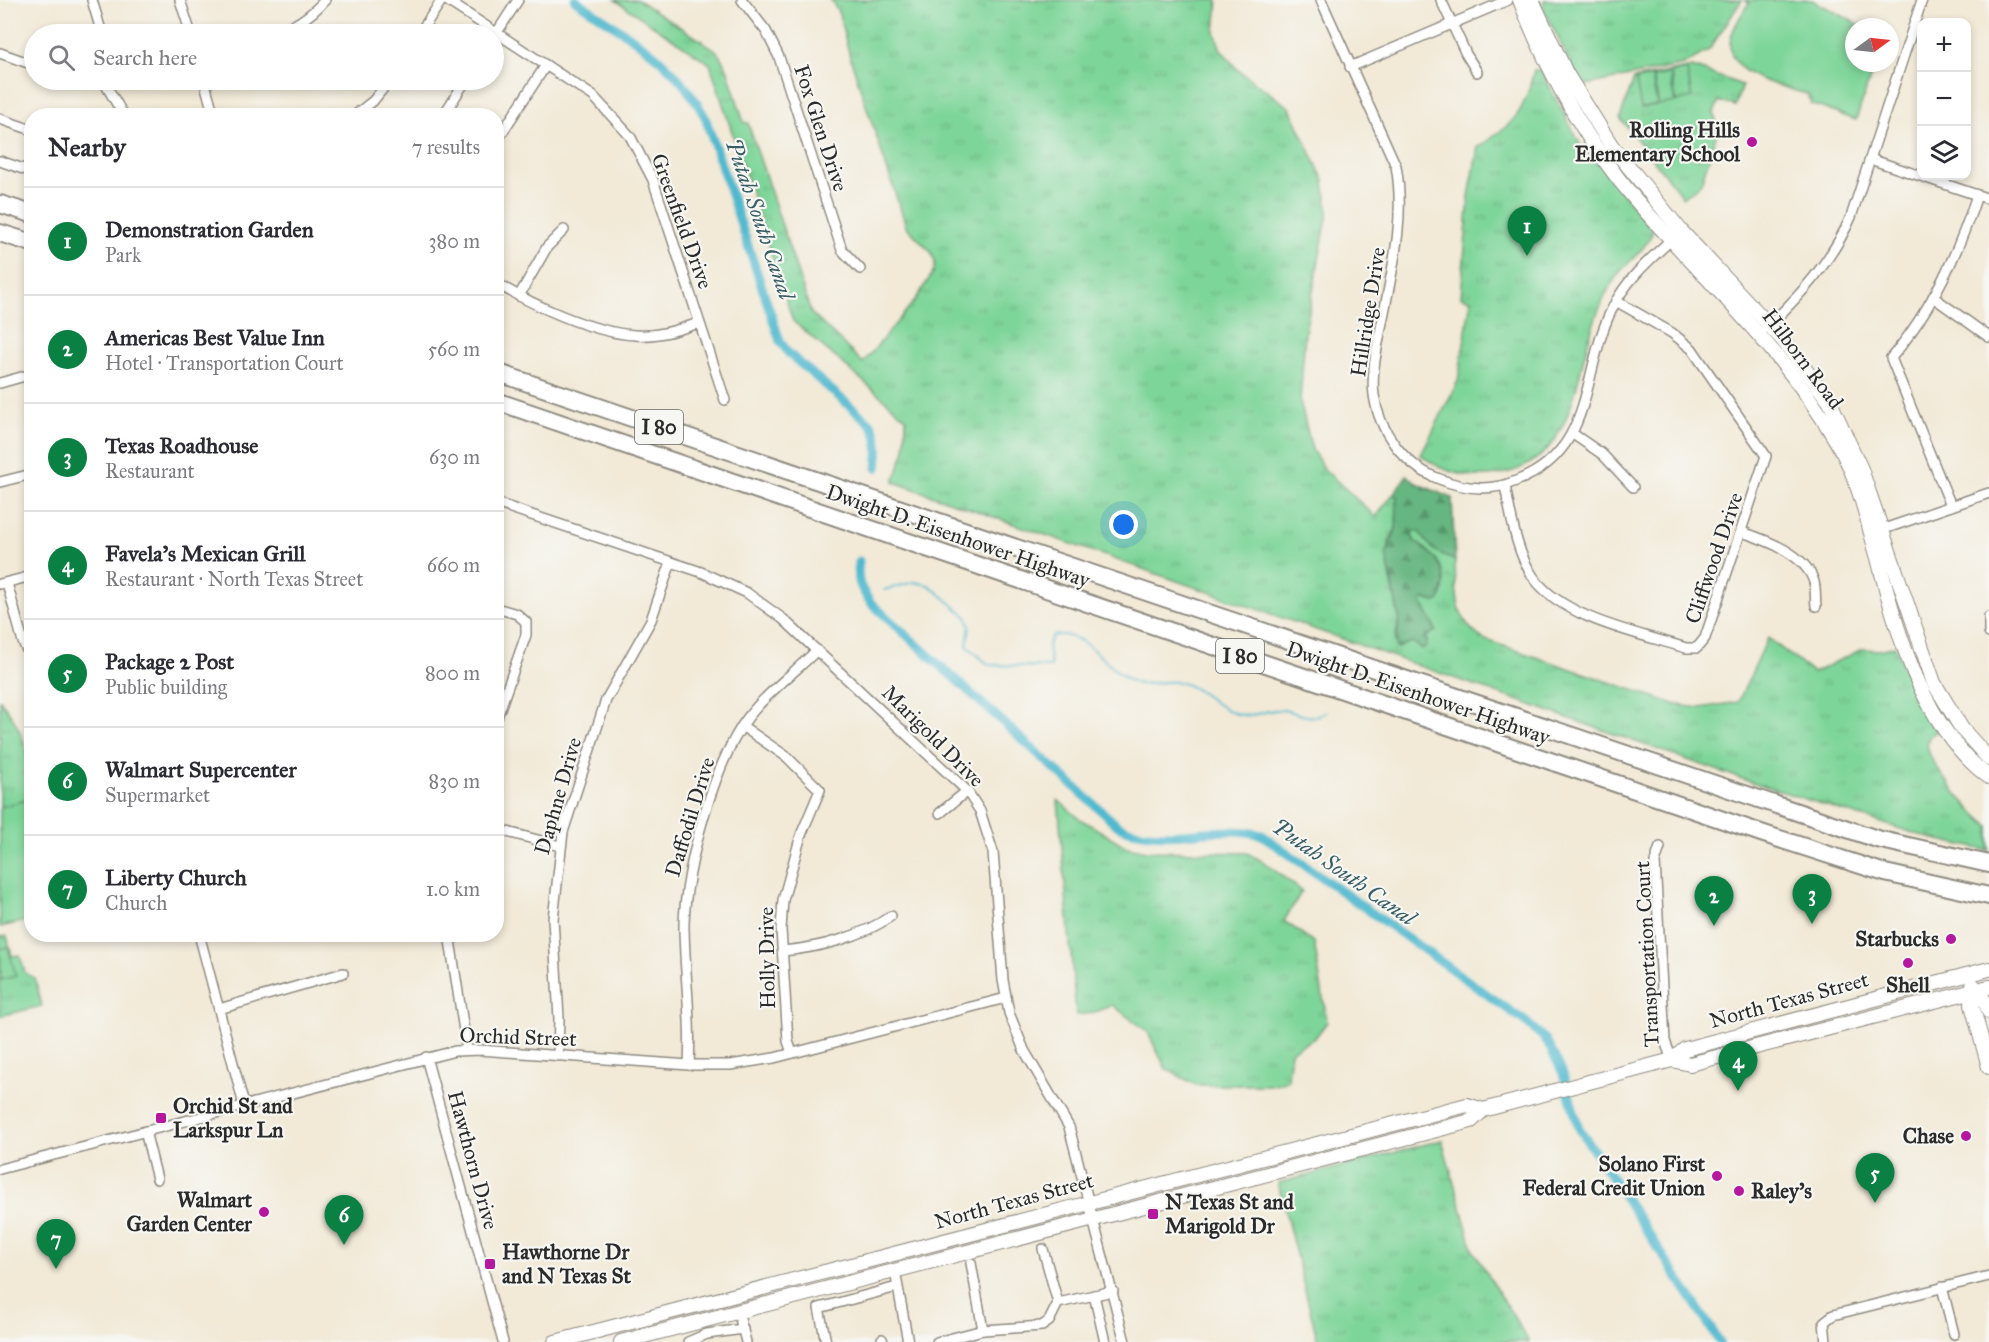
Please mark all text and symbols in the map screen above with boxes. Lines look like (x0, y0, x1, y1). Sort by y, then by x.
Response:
north arrow (1845, 18, 1899, 72)
map controls (1917, 18, 1971, 180)
button: + (1917, 18, 1971, 72)
search box (24, 24, 504, 90)
icon: search (45, 41, 78, 74)
text: Search here (93, 44, 197, 71)
street label: Fox Glen Drive (788, 61, 854, 195)
button: − (1917, 72, 1971, 126)
place label: Rolling Hills Elementary School (1575, 117, 1741, 167)
button: layers (1917, 126, 1971, 180)
text: Nearby (48, 131, 126, 163)
text: 7 results (412, 135, 480, 159)
water label: Putah South Canal (720, 135, 801, 305)
marker: Rolling Hills Elementary School (1745, 135, 1759, 149)
street label: Greenfield Drive (645, 150, 719, 292)
pin: 1 (1508, 206, 1546, 256)
text: Demonstration Garden (105, 216, 314, 243)
text: 1 (64, 229, 71, 253)
text: 380 m (429, 229, 480, 253)
text: Park (105, 243, 141, 267)
street label: Hillridge Drive (1345, 245, 1391, 379)
street label: Hilborn Road (1757, 304, 1849, 415)
text: Americas Best Value Inn (105, 324, 325, 351)
text: 2 (63, 337, 72, 361)
text: 560 m (428, 337, 480, 361)
text: Hotel · Transportation Court (105, 351, 344, 375)
road number: I 80 (635, 410, 683, 444)
text: Texas Roadhouse (105, 432, 258, 459)
text: 3 (64, 445, 72, 469)
text: 630 m (429, 445, 480, 469)
text: Restaurant (105, 459, 195, 483)
street label: Dwight D. Eisenhower Highway (823, 479, 1094, 594)
street label: Cliffwood Drive (1679, 489, 1749, 627)
your location (1109, 510, 1138, 539)
text: Favela's Mexican Grill (105, 540, 306, 567)
text: 4 (62, 553, 73, 577)
text: 660 m (427, 553, 480, 577)
text: Restaurant · North Texas Street (105, 567, 363, 591)
street label: Dwight D. Eisenhower Highway (1283, 636, 1554, 751)
road number: I 80 (1216, 639, 1264, 673)
text: Package 2 Post (105, 648, 234, 675)
text: 5 (63, 661, 72, 685)
text: 800 m (425, 661, 480, 685)
text: Public building (105, 675, 227, 699)
street label: Marigold Drive (876, 679, 990, 793)
street label: Daphne Drive (529, 734, 587, 858)
street label: Daffodil Drive (659, 754, 721, 880)
text: Walmart Supercenter (105, 756, 297, 783)
text: 6 (62, 769, 73, 793)
text: 830 m (429, 769, 480, 793)
text: Supermarket (105, 783, 210, 807)
water label: Putah South Canal (1267, 813, 1422, 933)
street label: Transportation Court (1629, 860, 1665, 1048)
text: Liberty Church (105, 864, 247, 891)
pin: 3 (1792, 874, 1832, 924)
pin: 2 (1694, 876, 1734, 926)
text: 7 (62, 877, 73, 901)
text: 1.0 km (426, 877, 480, 901)
text: Church (105, 891, 167, 915)
street label: Holly Drive (753, 906, 781, 1009)
place label: Starbucks (1855, 926, 1939, 952)
marker: Starbucks (1944, 932, 1958, 946)
marker: Shell (1901, 956, 1915, 970)
street label: North Texas Street (1707, 966, 1872, 1034)
place label: Shell (1886, 972, 1931, 998)
street label: Orchid Street (459, 1022, 578, 1052)
pin: 4 (1718, 1042, 1758, 1091)
street label: Hawthorn Drive (442, 1088, 504, 1233)
place label: Orchid St and Larkspur Ln (173, 1093, 293, 1143)
marker: Orchid St and Larkspur Ln (154, 1111, 168, 1125)
place label: Chase (1903, 1123, 1954, 1149)
marker: Chase (1959, 1129, 1973, 1143)
place label: Solano First Federal Credit Union (1523, 1151, 1706, 1201)
pin: 5 (1856, 1154, 1894, 1203)
street label: North Texas Street (932, 1167, 1097, 1235)
marker: Solano First Federal Credit Union (1710, 1169, 1724, 1183)
place label: Raley's (1751, 1178, 1812, 1204)
marker: Raley's (1732, 1184, 1746, 1198)
place label: Walmart Garden Center (126, 1187, 253, 1237)
place label: N Texas St and Marigold Dr (1165, 1189, 1294, 1239)
pin: 6 (324, 1196, 364, 1245)
marker: Walmart Garden Center (257, 1205, 271, 1219)
marker: N Texas St and Marigold Dr (1146, 1207, 1160, 1221)
pin: 7 (36, 1220, 76, 1269)
place label: Hawthorne Dr and N Texas St (502, 1239, 631, 1289)
marker: Hawthorne Dr and N Texas St (483, 1257, 497, 1271)

